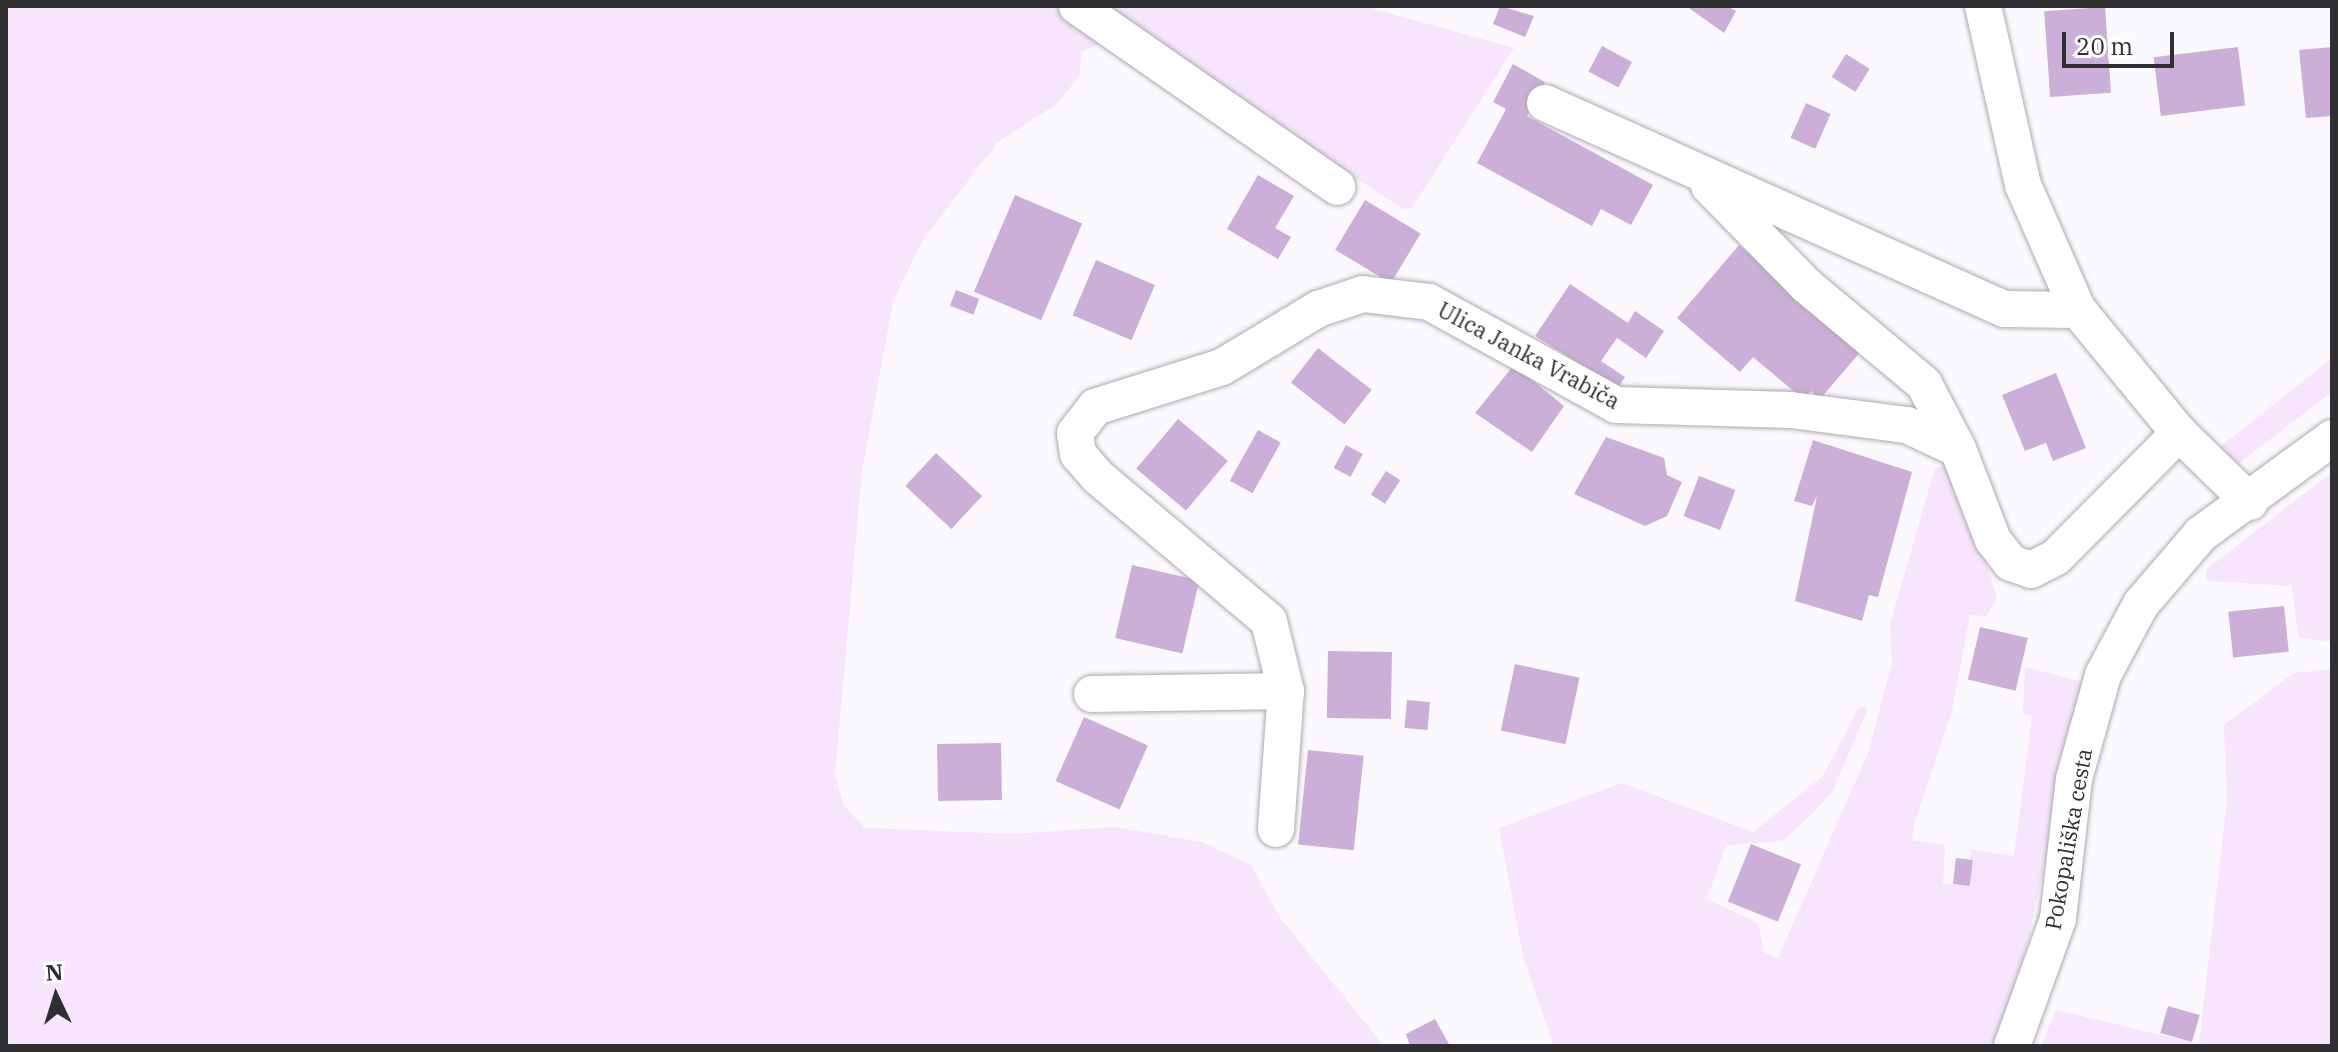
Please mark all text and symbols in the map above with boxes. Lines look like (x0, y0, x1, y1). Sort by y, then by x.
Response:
scale bar (2066, 16, 2178, 66)
text: 20 m (2076, 30, 2133, 62)
street label: Ulica Janka Vrabiča (1433, 296, 1625, 414)
street label: Pokopališka cesta (2039, 746, 2097, 932)
north arrow (16, 956, 96, 1036)
text: N (45, 956, 64, 987)

